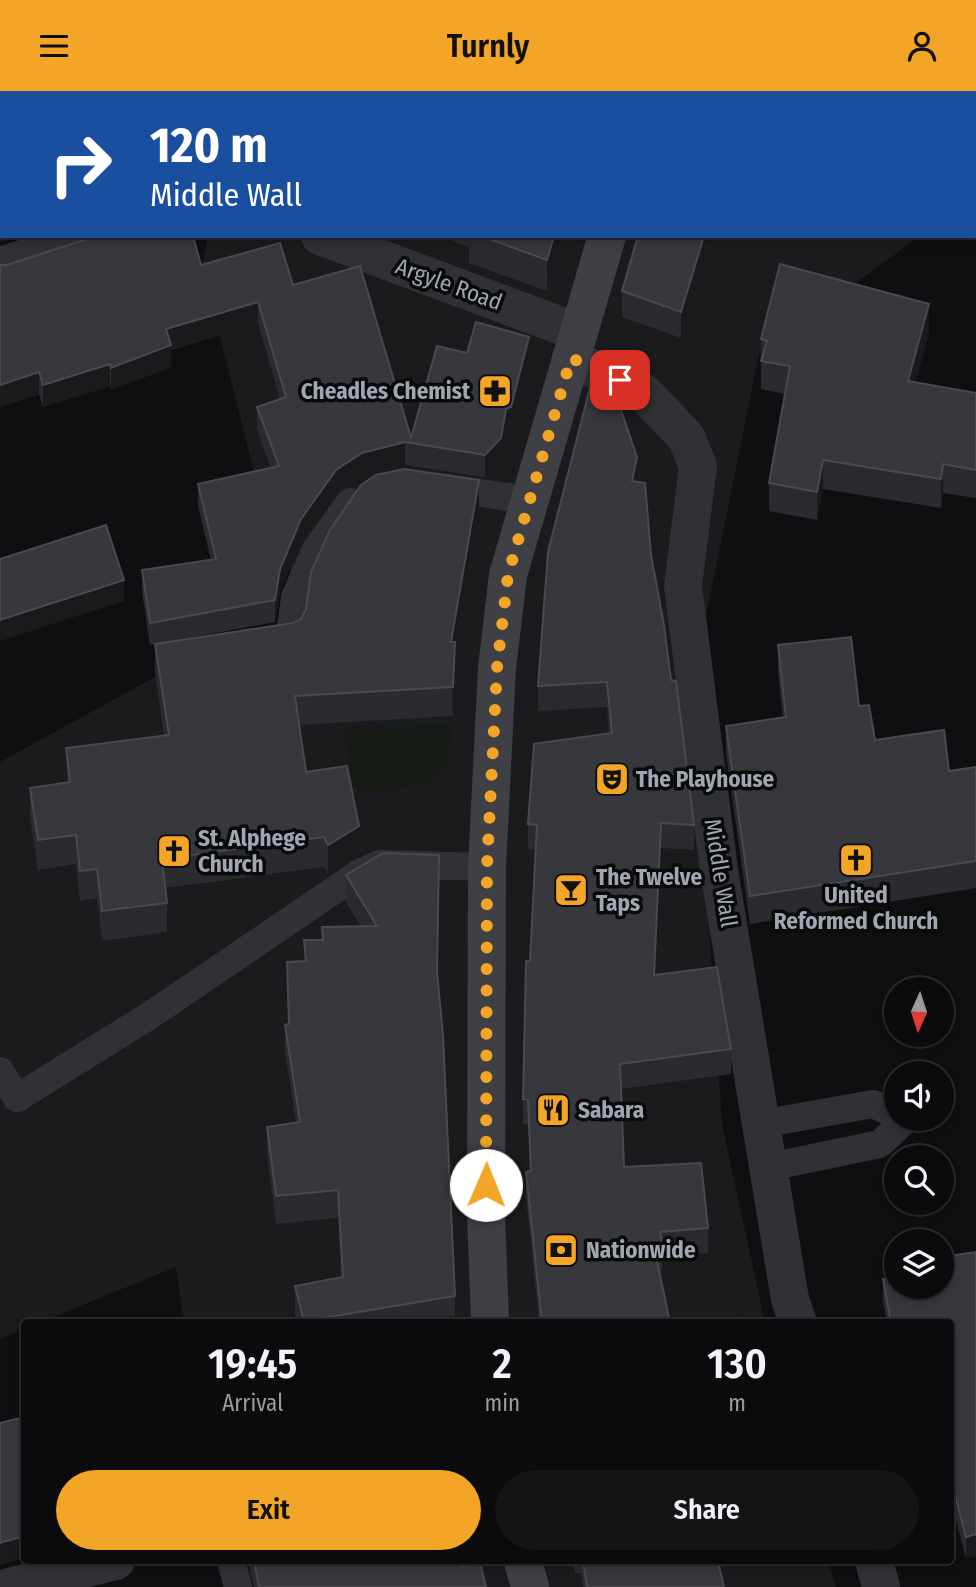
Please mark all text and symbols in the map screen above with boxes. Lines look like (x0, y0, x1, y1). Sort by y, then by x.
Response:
icon: menu (35, 27, 73, 65)
text: Turnly (447, 27, 529, 65)
icon: person (903, 27, 941, 65)
text: 120 m (150, 116, 268, 175)
icon: right (35, 119, 126, 210)
text: Middle Wall (150, 176, 302, 214)
street label: Argyle Road (392, 252, 506, 316)
pin (590, 350, 650, 410)
icon: arrive (601, 361, 639, 399)
pharmacy icon: Cheadles Chemist (476, 372, 514, 410)
place label: Cheadles Chemist (301, 377, 471, 405)
theatre icon: The Playhouse (593, 760, 631, 798)
place label: The Playhouse (636, 765, 775, 793)
street label: Middle Wall (699, 817, 743, 929)
place label: St. Alphege Church (198, 824, 306, 878)
church icon: St. Alphege Church (155, 832, 193, 870)
church icon: United Reformed Church (837, 841, 875, 879)
place label: The Twelve Taps (596, 863, 702, 917)
bar icon: The Twelve Taps (552, 871, 590, 909)
place label: United Reformed Church (774, 881, 938, 935)
north arrow (884, 977, 954, 1047)
map controls (884, 977, 954, 1299)
button: sound (884, 1061, 954, 1131)
restaurant icon: Sabara (534, 1091, 572, 1129)
place label: Sabara (578, 1096, 644, 1124)
button: search (884, 1145, 954, 1215)
position arrow (449, 1148, 523, 1222)
button: layers (884, 1229, 954, 1299)
bank icon: Nationwide (542, 1231, 580, 1269)
place label: Nationwide (586, 1236, 696, 1264)
text: 19:45 (208, 1339, 297, 1389)
text: 2 (493, 1339, 512, 1389)
text: 130 (707, 1339, 767, 1389)
text: Arrival (222, 1389, 283, 1417)
text: min (484, 1389, 520, 1417)
text: m (728, 1389, 746, 1417)
button: Exit (56, 1470, 481, 1550)
button: Share (495, 1470, 919, 1550)

